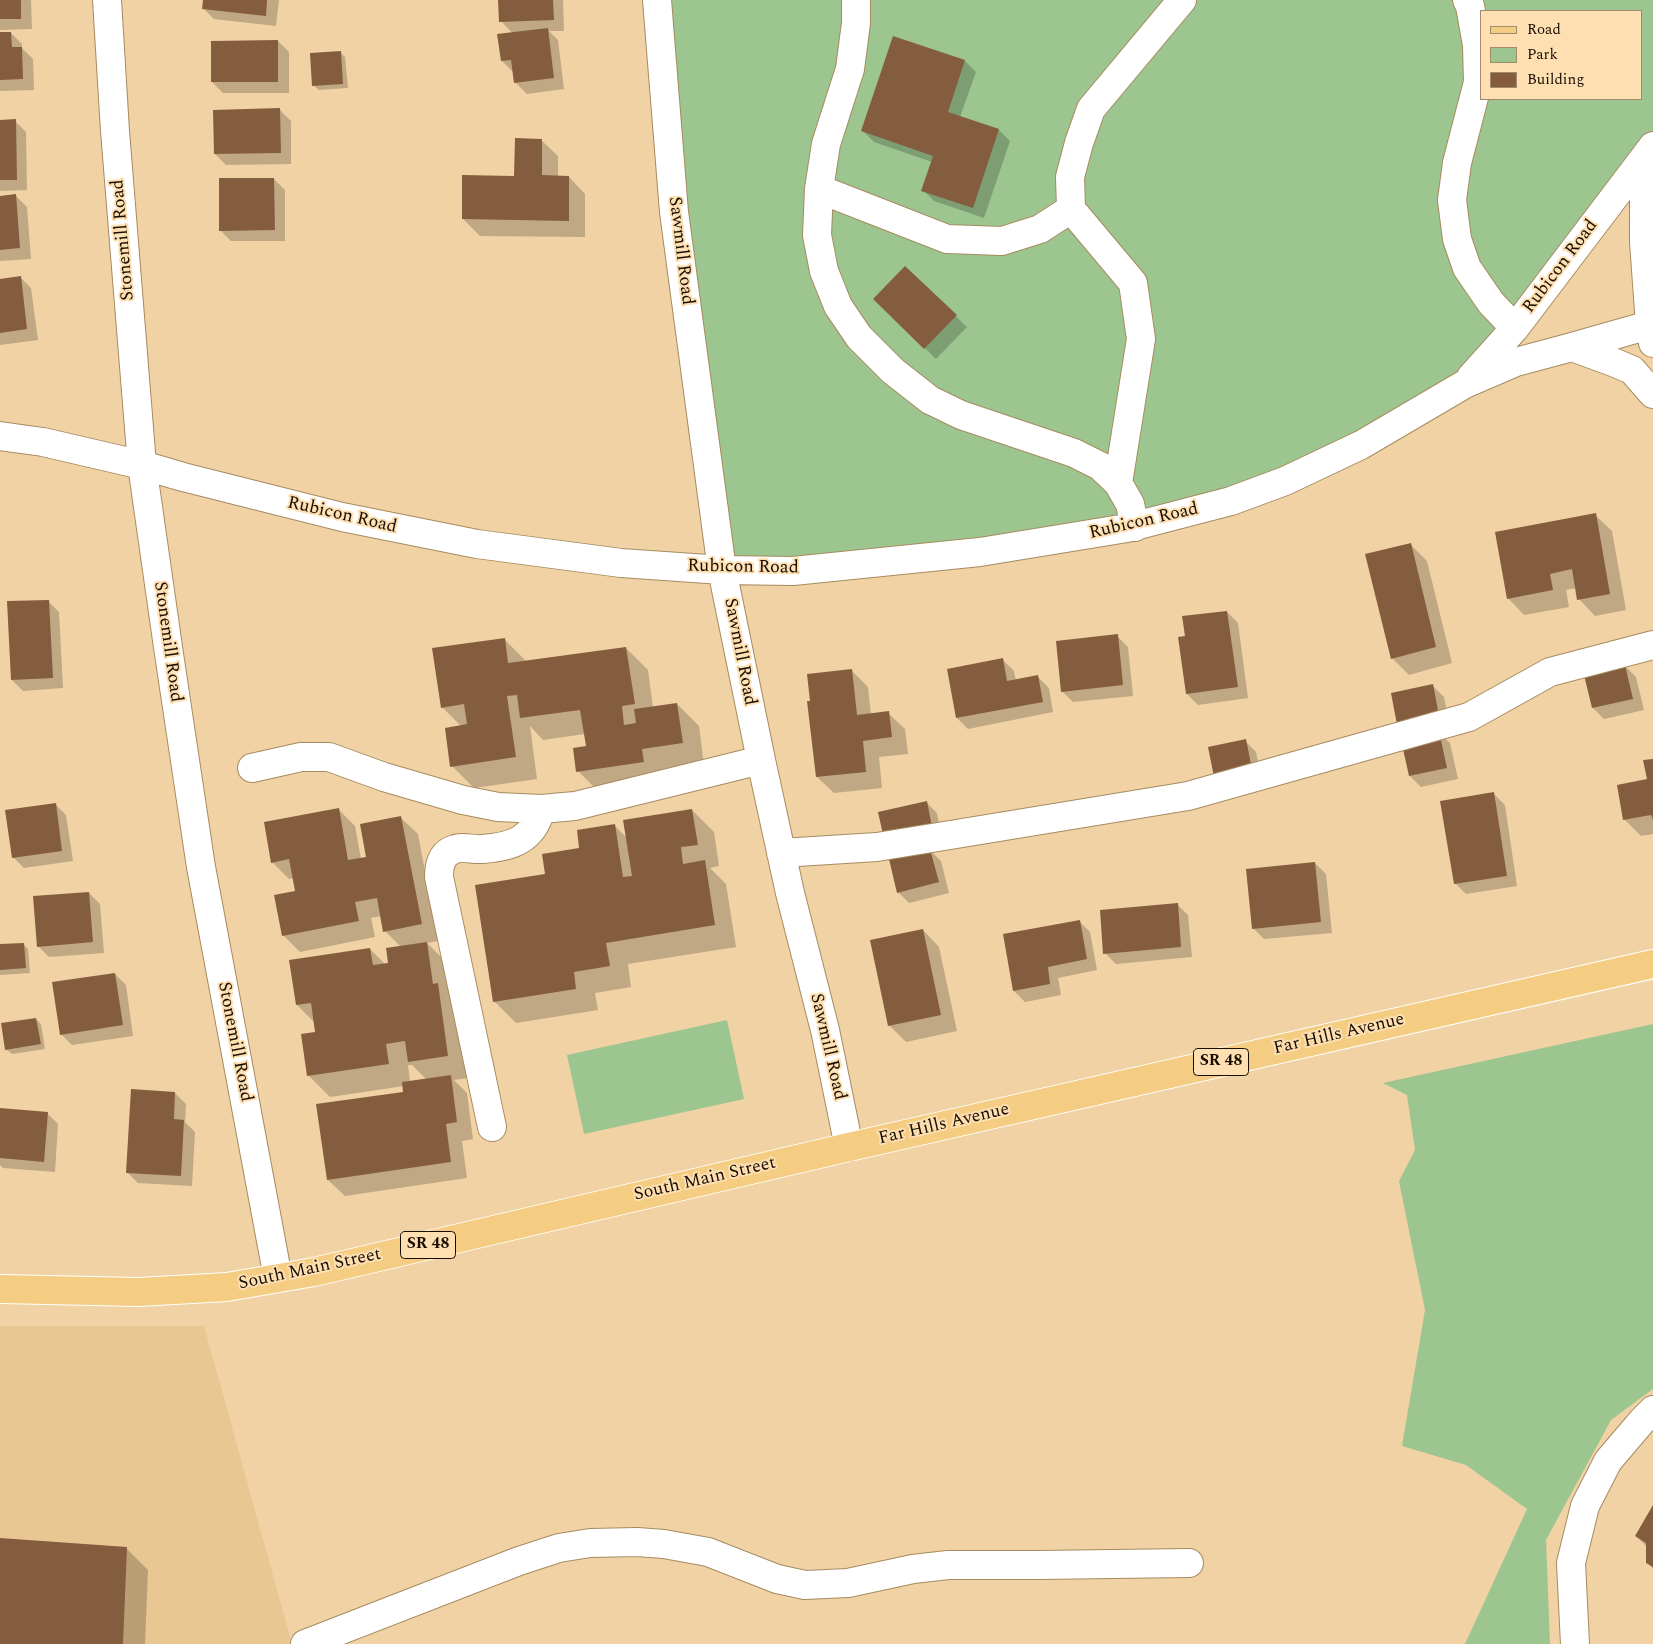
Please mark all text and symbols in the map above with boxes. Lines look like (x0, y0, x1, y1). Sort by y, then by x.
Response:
legend (1480, 10, 1643, 100)
text: Road (1527, 18, 1561, 41)
text: Park (1527, 43, 1558, 66)
text: Building (1527, 68, 1584, 91)
street label: Stonemill Road (108, 178, 140, 302)
street label: Sawmill Road (663, 196, 697, 306)
street label: Rubicon Road (1519, 216, 1603, 318)
street label: Rubicon Road (285, 493, 399, 539)
street label: Rubicon Road (1087, 499, 1201, 545)
street label: Rubicon Road (687, 556, 799, 580)
street label: Stonemill Road (148, 580, 186, 704)
street label: Sawmill Road (718, 596, 760, 708)
street label: Stonemill Road (212, 980, 256, 1104)
street label: Sawmill Road (804, 991, 850, 1103)
street label: Far Hills Avenue (1271, 1009, 1407, 1061)
road number: SR 48 (1194, 1048, 1248, 1076)
street label: Far Hills Avenue (876, 1099, 1012, 1151)
street label: South Main Street (632, 1153, 778, 1207)
road number: SR 48 (400, 1232, 456, 1258)
street label: South Main Street (237, 1244, 383, 1296)

